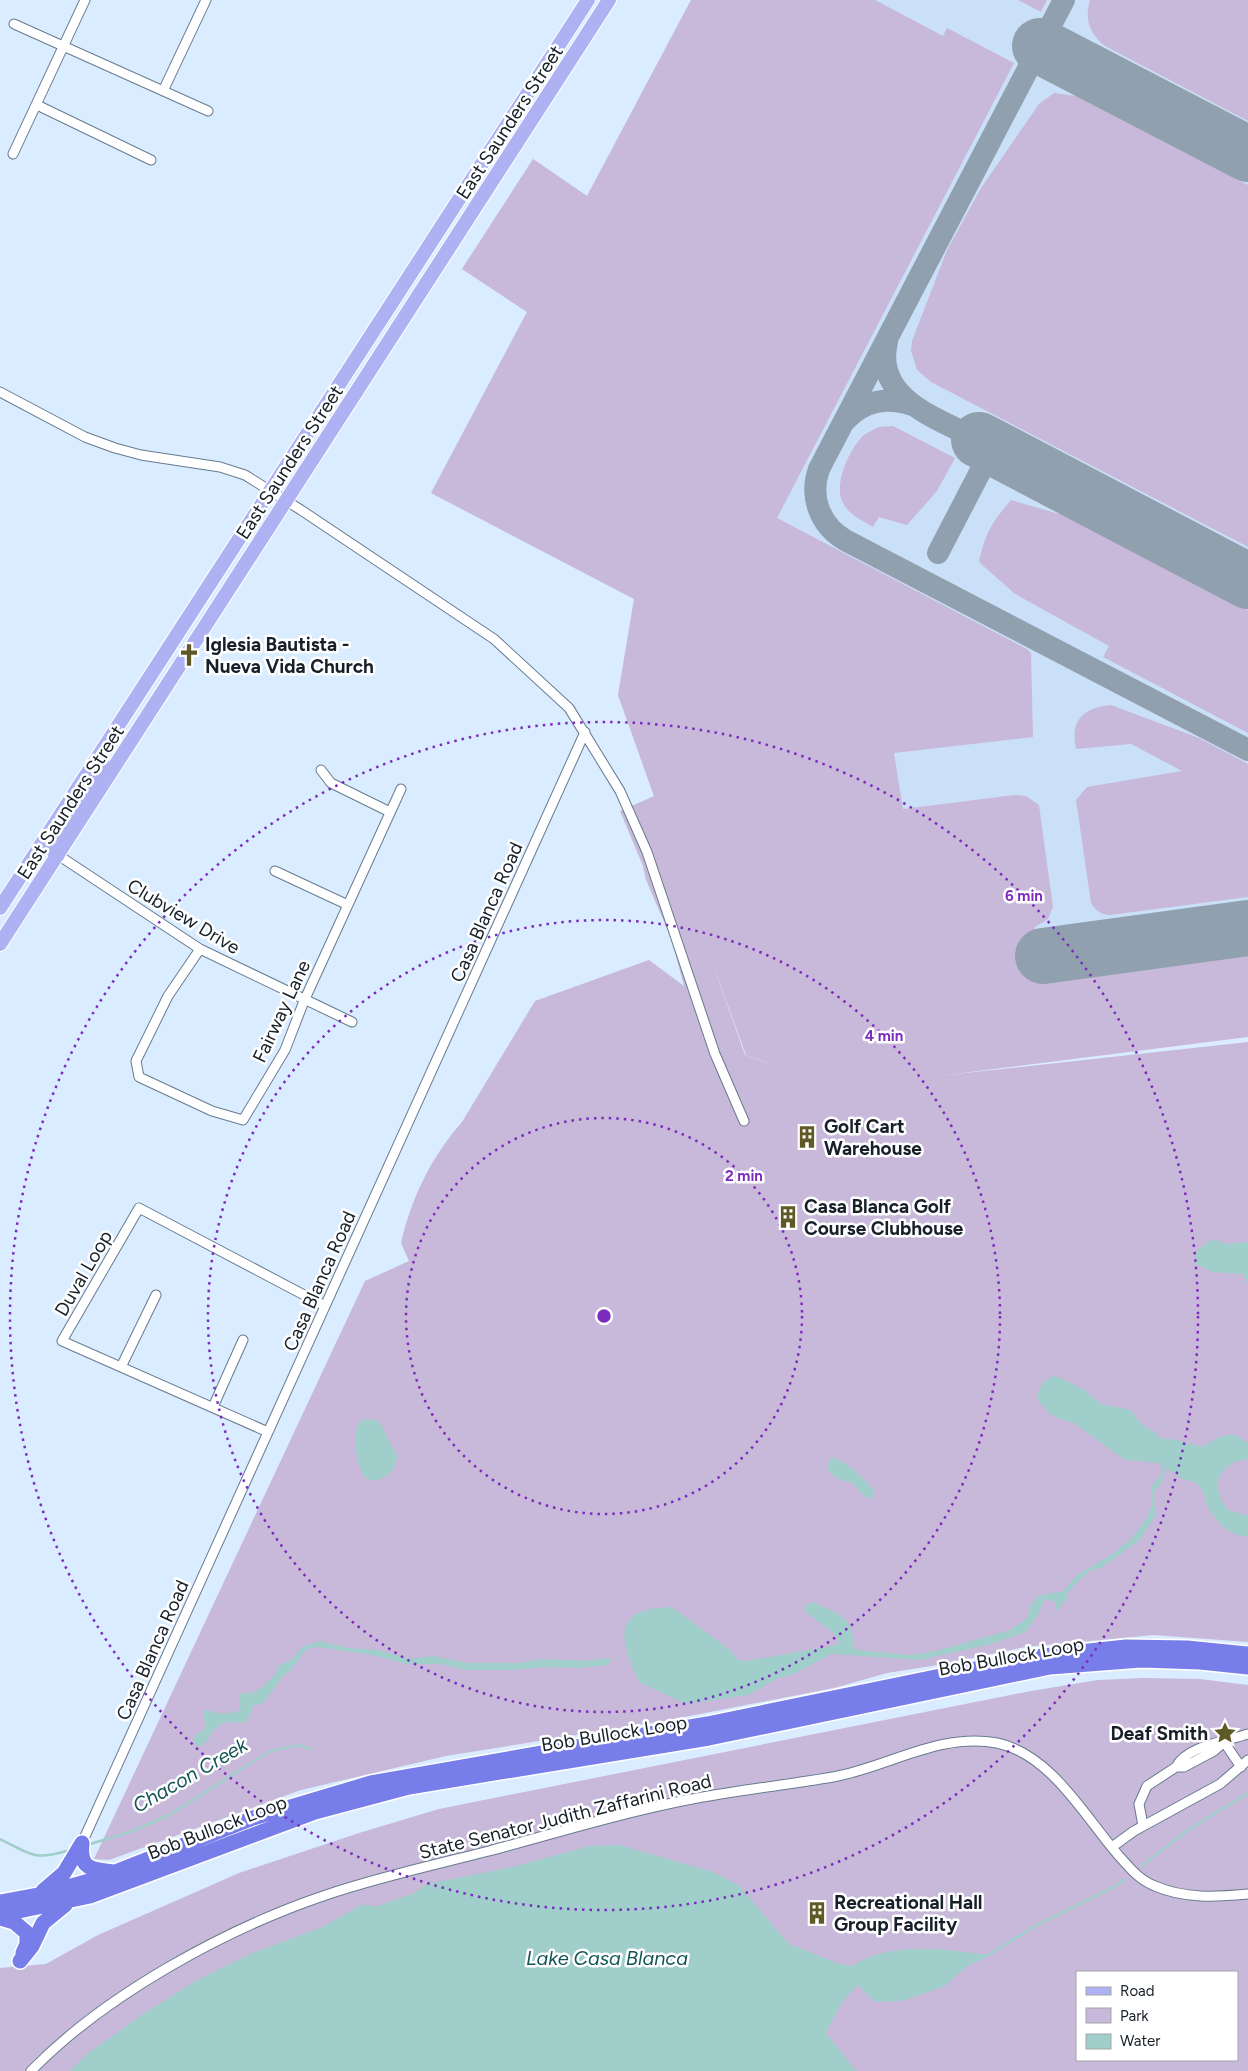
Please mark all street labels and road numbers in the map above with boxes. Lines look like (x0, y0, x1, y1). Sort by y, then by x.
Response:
street label: East Saunders Street (451, 41, 568, 204)
street label: East Saunders Street (231, 381, 348, 544)
street label: East Saunders Street (12, 721, 129, 884)
street label: Casa Blanca Road (445, 839, 528, 986)
street label: Clubview Drive (123, 874, 244, 959)
street label: Fairway Lane (248, 956, 315, 1066)
street label: Casa Blanca Road (278, 1208, 361, 1355)
street label: Duval Loop (50, 1226, 117, 1320)
street label: Casa Blanca Road (111, 1577, 194, 1724)
street label: Bob Bullock Loop (937, 1632, 1086, 1681)
street label: Bob Bullock Loop (539, 1711, 689, 1756)
street label: State Senator Judith Zaffarini Road (417, 1769, 714, 1864)
street label: Bob Bullock Loop (144, 1790, 290, 1865)

